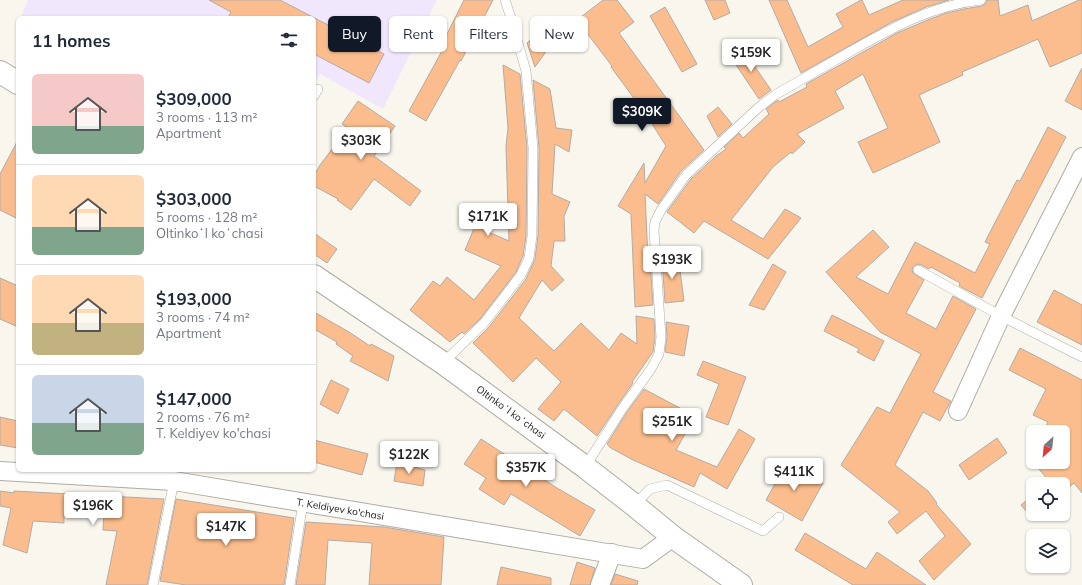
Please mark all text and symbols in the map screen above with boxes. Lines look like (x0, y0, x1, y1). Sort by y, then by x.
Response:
chip: Buy (328, 16, 381, 52)
chip: Rent (389, 16, 447, 52)
chip: Filters (455, 16, 522, 52)
chip: New (530, 16, 588, 52)
icon: filters (278, 29, 300, 51)
text: 11 homes (32, 30, 111, 51)
pin: $159K (723, 39, 779, 73)
text: $159K (731, 44, 771, 60)
text: $309,000 (156, 88, 232, 109)
icon: home (64, 90, 112, 138)
pin: $309K (614, 98, 670, 132)
text: $309K (622, 103, 662, 119)
text: 3 rooms · 113 m² (156, 109, 257, 125)
text: Apartment (156, 125, 221, 141)
pin: $303K (333, 127, 389, 161)
text: $303K (341, 132, 381, 148)
text: $303,000 (156, 188, 232, 209)
icon: home (64, 191, 112, 239)
pin: $171K (460, 203, 516, 237)
text: $171K (468, 208, 508, 224)
text: 5 rooms · 128 m² (156, 209, 257, 225)
text: Oltinkoʻl koʻchasi (156, 225, 263, 241)
pin: $193K (644, 246, 700, 280)
text: $193K (652, 251, 692, 267)
text: $193,000 (156, 288, 232, 309)
icon: home (64, 291, 112, 339)
text: 3 rooms · 74 m² (156, 309, 250, 325)
text: Apartment (156, 325, 221, 341)
street label: Oltinkoʻl koʻchasi (474, 383, 548, 441)
text: $147,000 (156, 388, 232, 409)
icon: home (64, 391, 112, 439)
pin: $251K (644, 408, 700, 442)
text: 2 rooms · 76 m² (156, 409, 250, 425)
text: $251K (652, 413, 692, 429)
text: T. Keldiyev ko'chasi (156, 425, 271, 441)
north arrow (1026, 425, 1070, 469)
map controls (1026, 425, 1070, 573)
pin: $122K (381, 441, 437, 475)
text: $122K (389, 446, 429, 462)
pin: $357K (498, 454, 554, 488)
pin: $411K (766, 458, 822, 492)
text: $357K (506, 459, 546, 475)
text: $411K (774, 463, 814, 479)
button: locate (1026, 477, 1070, 521)
pin: $196K (65, 492, 121, 526)
street label: T. Keldiyev ko'chasi (296, 495, 385, 522)
text: $196K (73, 497, 113, 513)
pin: $147K (198, 513, 254, 547)
text: $147K (206, 518, 246, 534)
button: layers (1026, 529, 1070, 573)

